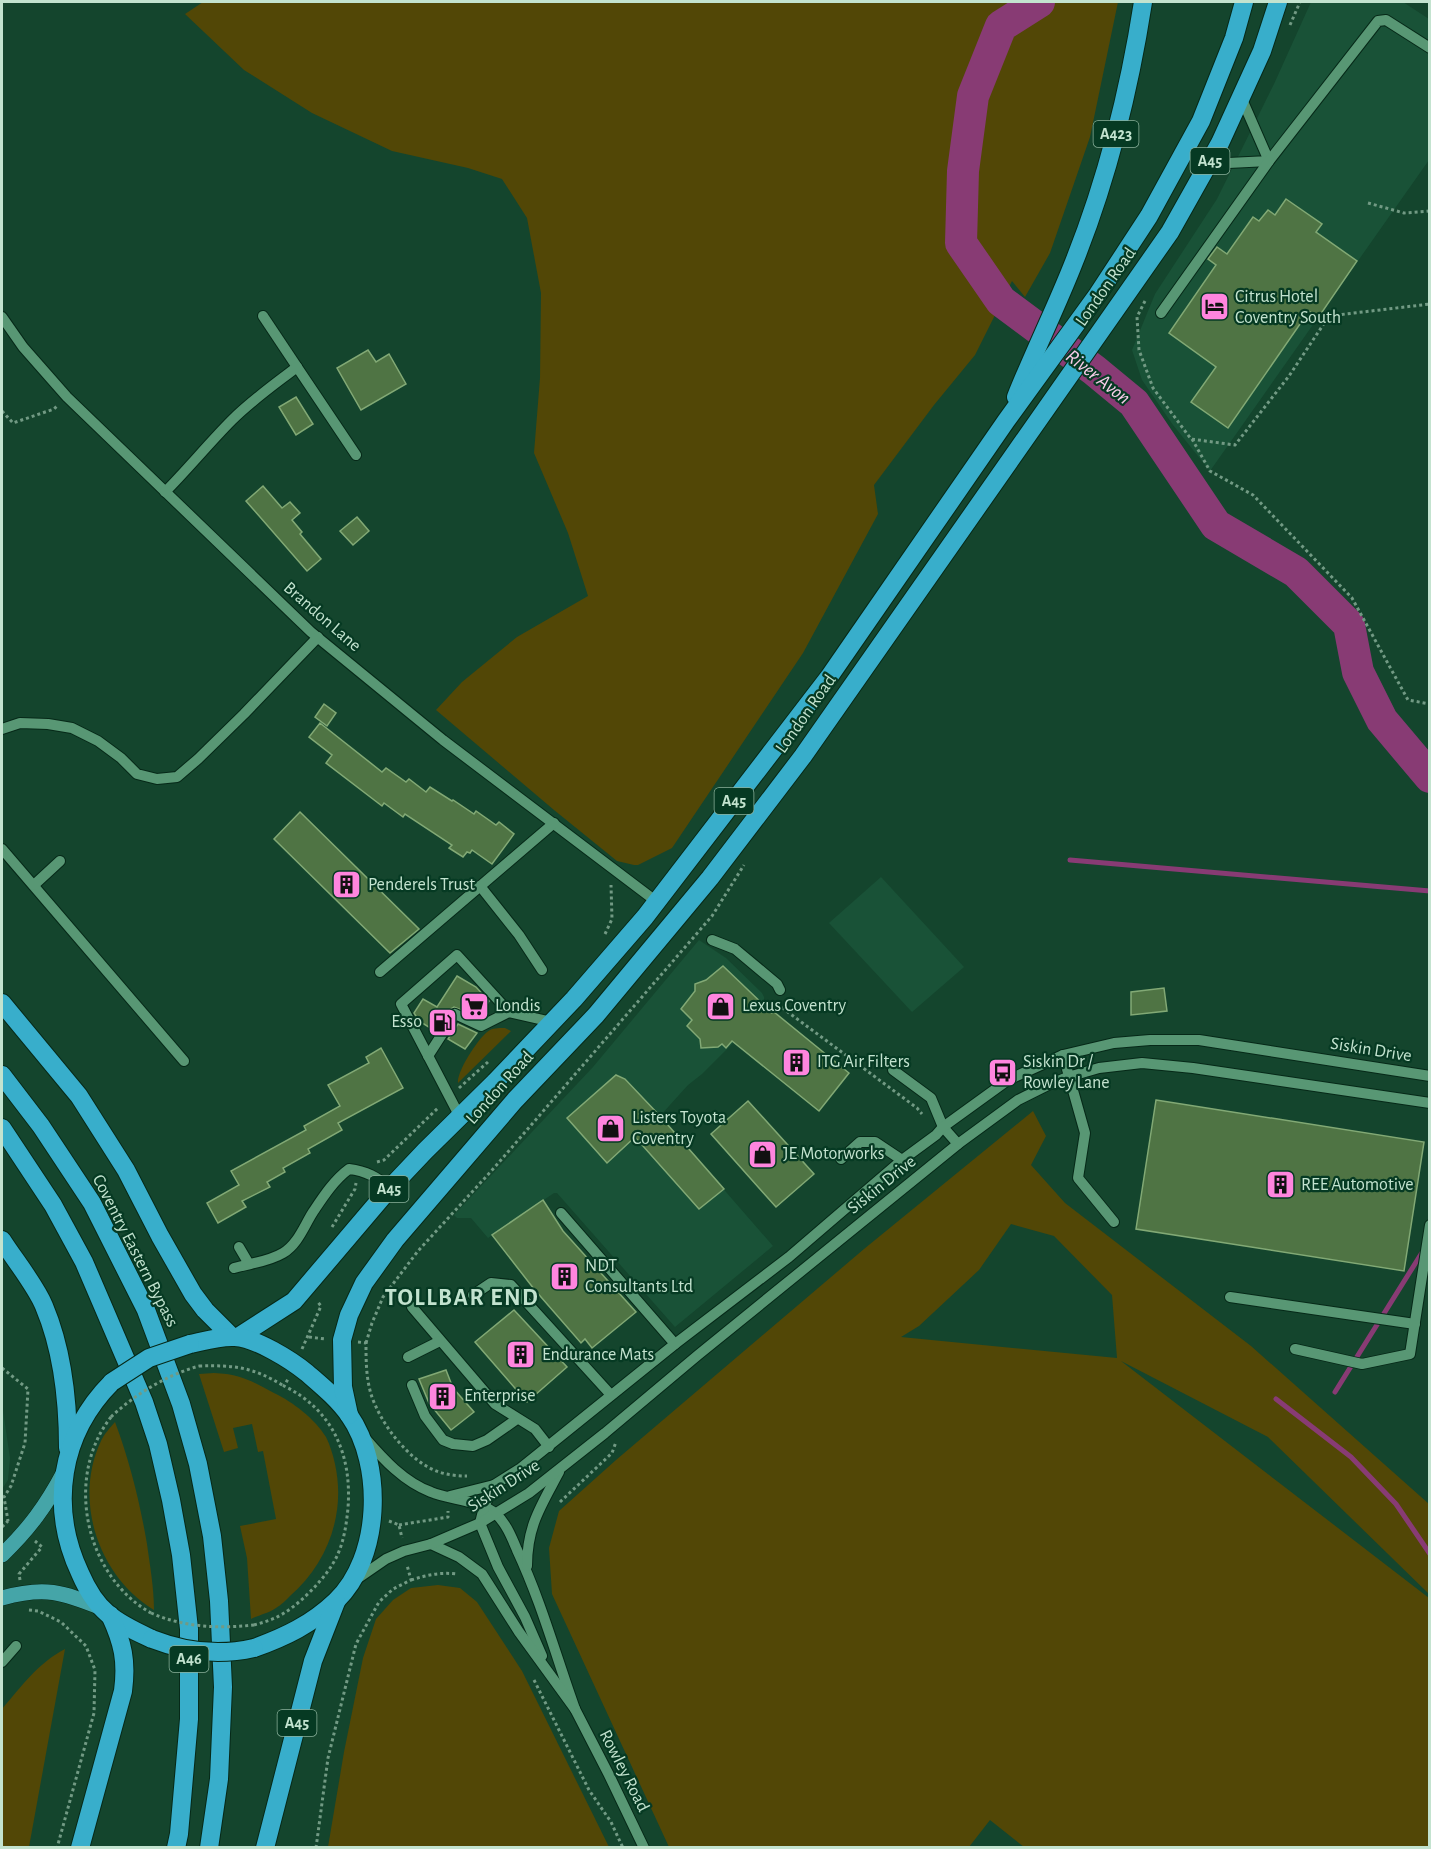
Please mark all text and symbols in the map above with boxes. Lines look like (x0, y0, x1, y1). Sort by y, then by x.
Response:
road number: A423 (1094, 121, 1138, 147)
road number: A45 (1190, 148, 1230, 174)
street label: London Road (1072, 244, 1140, 330)
place label: Citrus Hotel Coventry South (1235, 288, 1341, 327)
hotel icon: Citrus Hotel Coventry South (1198, 291, 1230, 323)
water label: River Avon (1062, 346, 1134, 408)
street label: Brandon Lane (280, 579, 364, 655)
street label: London Road (772, 671, 840, 757)
road number: A45 (714, 788, 754, 814)
building icon: Penderels Trust (331, 869, 363, 901)
place label: Penderels Trust (368, 876, 475, 894)
supermarket icon: Londis (458, 990, 490, 1022)
shop icon: Lexus Coventry (705, 990, 737, 1022)
place label: Londis (495, 997, 541, 1015)
place label: Lexus Coventry (742, 997, 846, 1015)
fuel station icon: Esso (427, 1006, 459, 1038)
place label: Esso (391, 1013, 422, 1031)
street label: Siskin Drive (1329, 1035, 1413, 1065)
building icon: ITG Air Filters (780, 1046, 812, 1078)
street label: London Road (463, 1048, 537, 1128)
place label: ITG Air Filters (817, 1053, 910, 1071)
place label: Siskin Dr / Rowley Lane (1023, 1053, 1110, 1092)
bus stop icon: Siskin Dr / Rowley Lane (986, 1056, 1018, 1088)
place label: Listers Toyota Coventry (632, 1109, 726, 1148)
shop icon: Listers Toyota Coventry (595, 1112, 627, 1144)
shop icon: JE Motorworks (746, 1138, 778, 1170)
place label: JE Motorworks (783, 1145, 884, 1163)
street label: Siskin Drive (845, 1152, 919, 1218)
building icon: REE Automotive (1264, 1169, 1296, 1201)
street label: Coventry Eastern Bypass (89, 1172, 181, 1330)
road number: A45 (370, 1176, 408, 1202)
place label: REE Automotive (1301, 1176, 1414, 1194)
place label: NDT Consultants Ltd (585, 1257, 693, 1296)
building icon: NDT Consultants Ltd (548, 1260, 580, 1292)
district label: TOLLBAR END (385, 1286, 539, 1310)
building icon: Endurance Mats (505, 1339, 537, 1371)
place label: Endurance Mats (542, 1346, 654, 1364)
building icon: Enterprise (427, 1380, 459, 1412)
place label: Enterprise (464, 1387, 536, 1405)
street label: Siskin Drive (465, 1456, 543, 1516)
road number: A46 (170, 1646, 208, 1672)
road number: A45 (278, 1710, 316, 1736)
street label: Rowley Road (596, 1727, 652, 1815)

